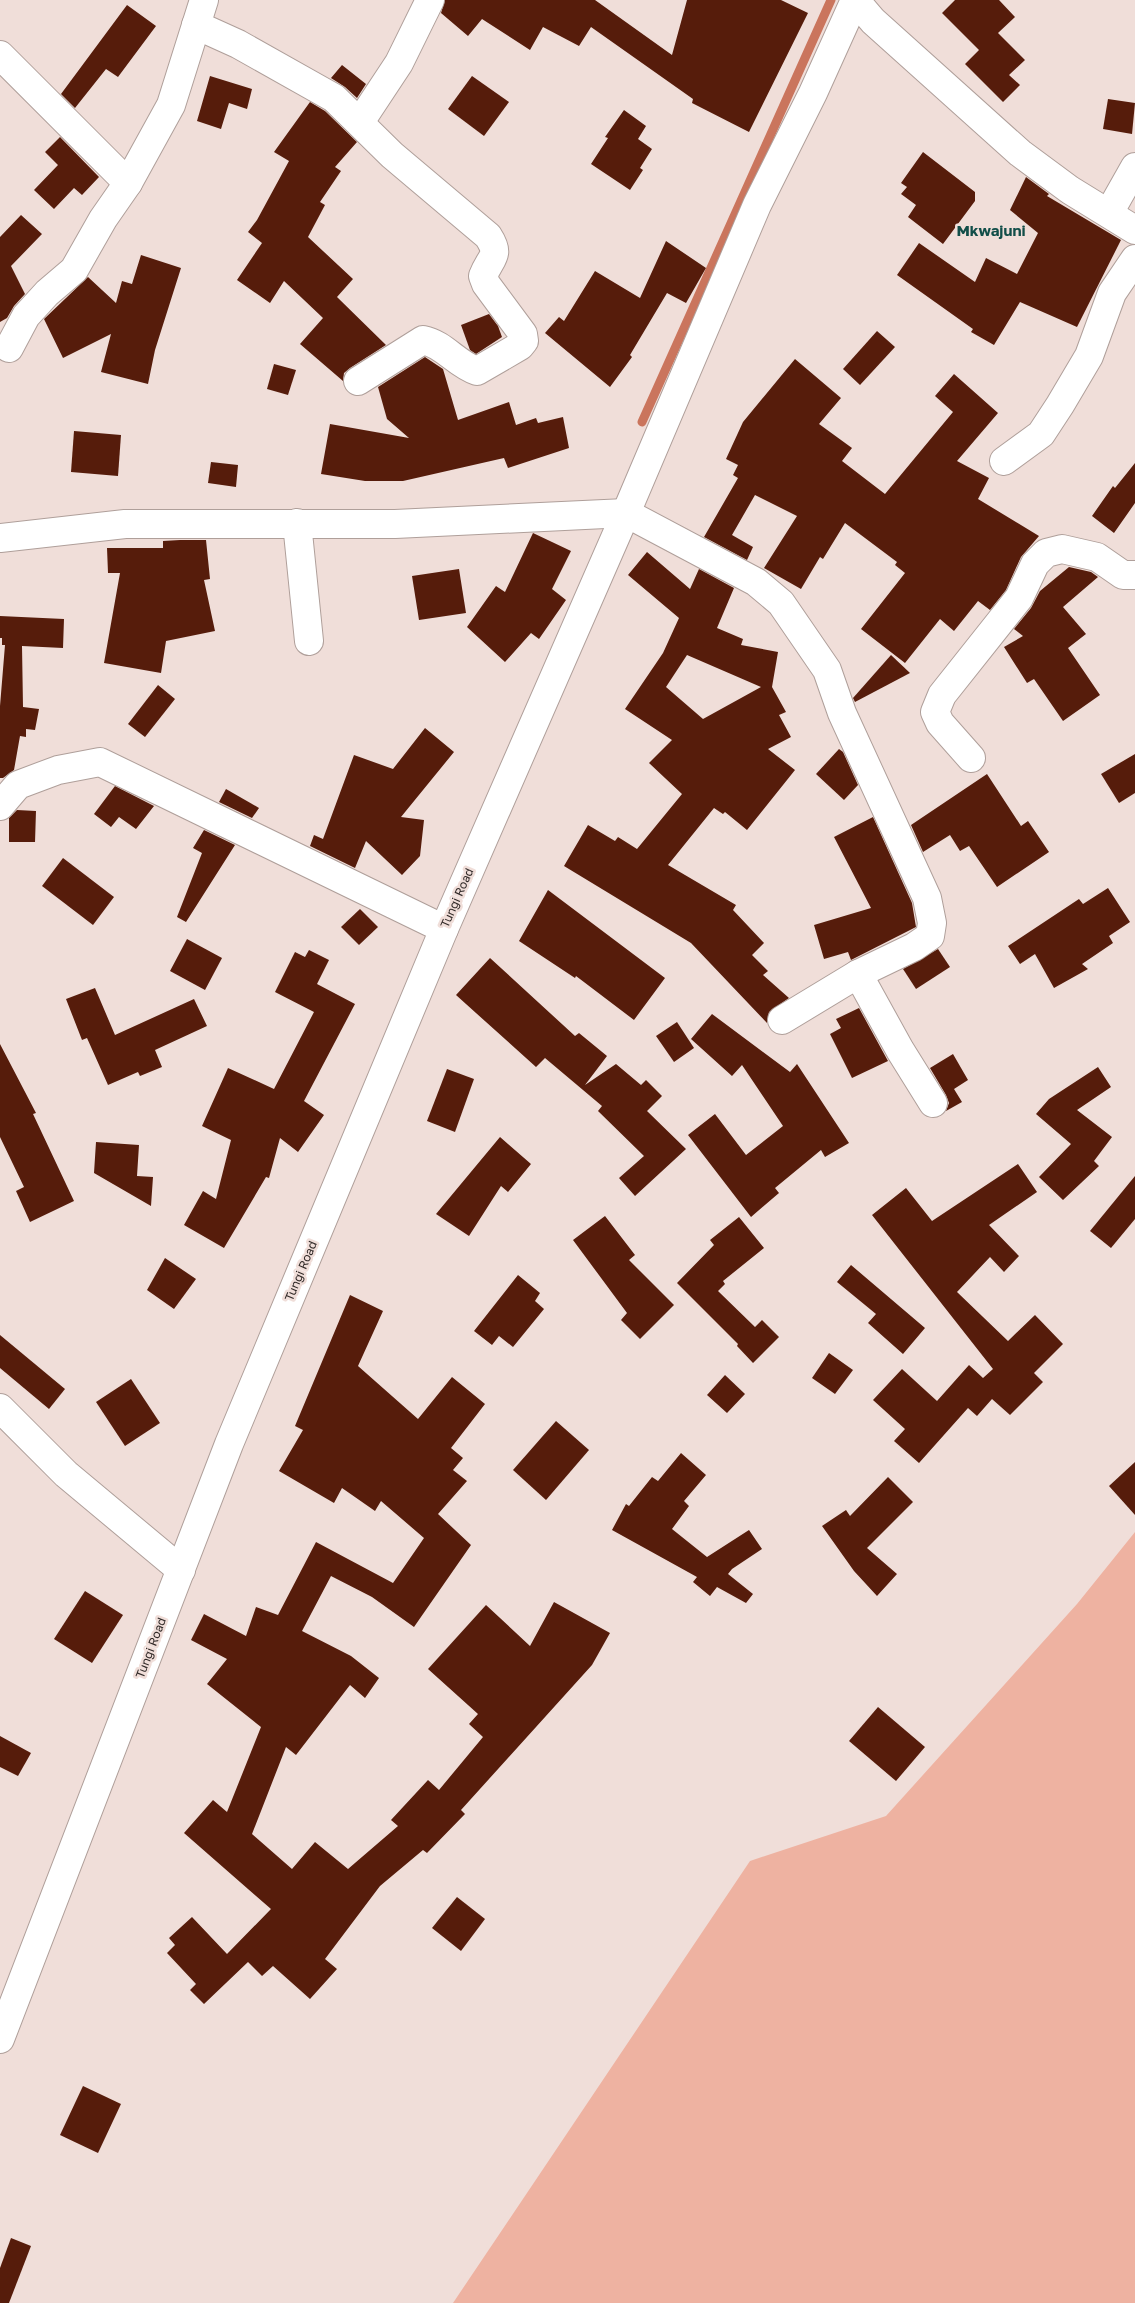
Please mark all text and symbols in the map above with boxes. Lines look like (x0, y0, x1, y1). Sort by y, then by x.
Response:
district label: Mkwajuni (956, 221, 1026, 239)
street label: Tungi Road (437, 866, 476, 930)
street label: Tungi Road (281, 1238, 320, 1303)
street label: Tungi Road (132, 1615, 169, 1680)

